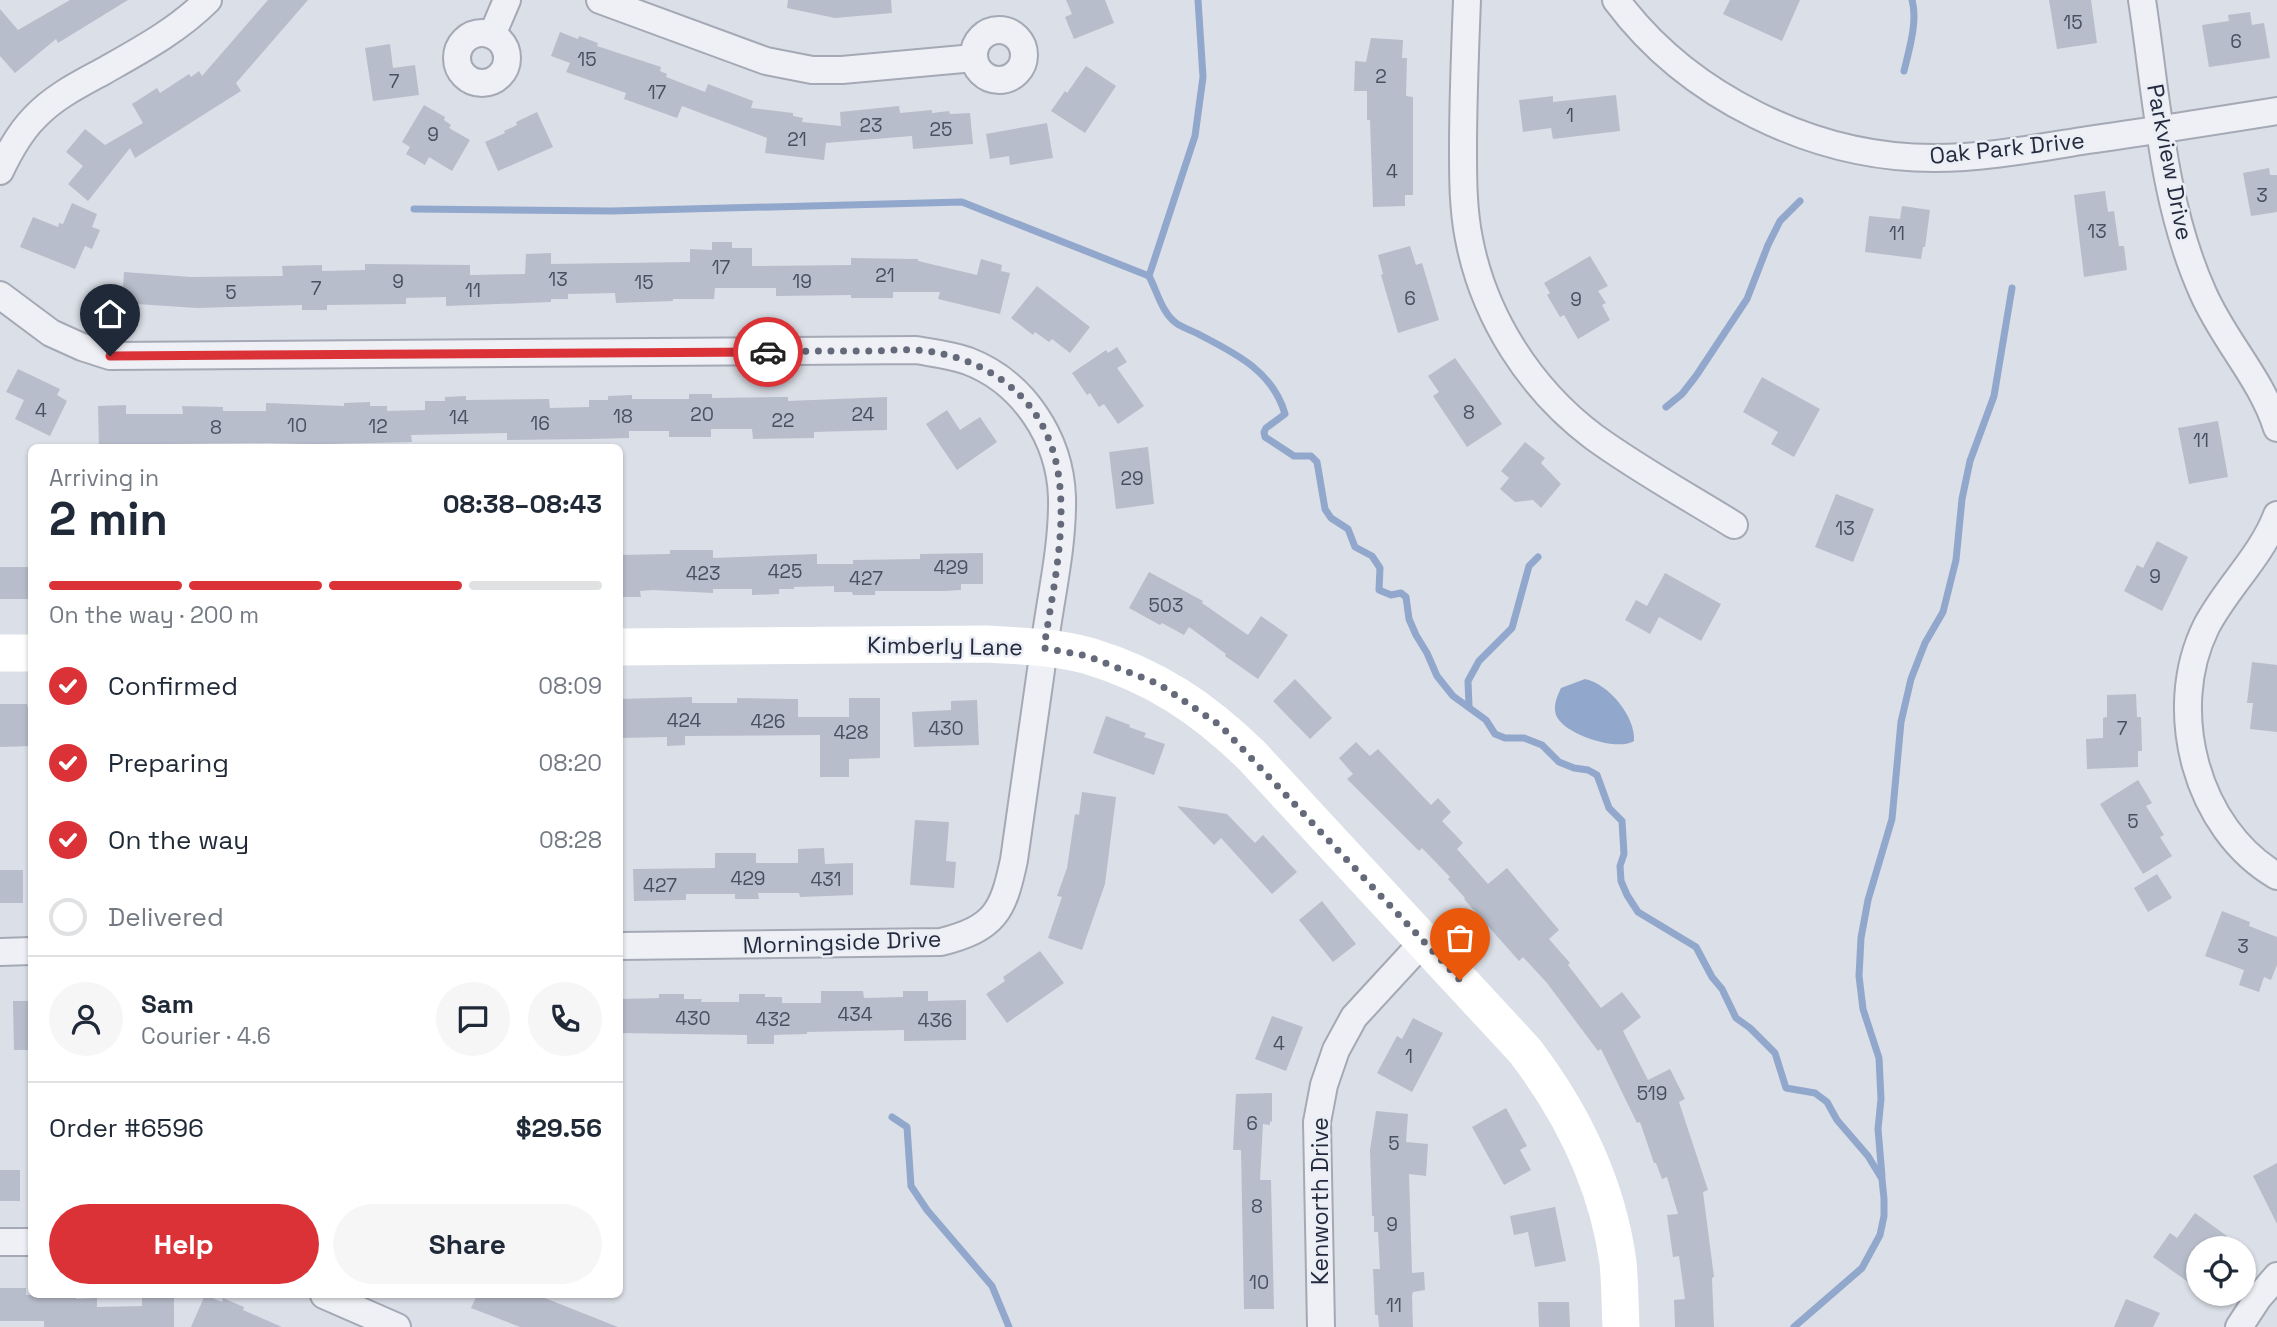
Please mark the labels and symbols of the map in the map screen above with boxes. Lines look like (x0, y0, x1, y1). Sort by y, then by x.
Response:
house number: 15 (2063, 10, 2083, 35)
house number: 6 (2230, 29, 2242, 54)
house number: 15 (577, 47, 597, 72)
house number: 2 (1375, 64, 1387, 89)
house number: 7 (389, 69, 400, 94)
house number: 17 (648, 80, 667, 105)
street label: Parkview Drive (2140, 81, 2200, 243)
house number: 1 (1566, 103, 1574, 128)
house number: 23 (860, 113, 882, 138)
house number: 25 (930, 117, 952, 142)
house number: 9 (427, 122, 439, 147)
street label: Oak Park Drive (1928, 125, 2086, 171)
house number: 21 (787, 127, 807, 152)
house number: 4 (1386, 159, 1398, 184)
house number: 3 (2256, 183, 2268, 208)
house number: 13 (2087, 219, 2107, 244)
house number: 11 (1889, 221, 1905, 246)
house number: 17 (712, 255, 731, 280)
house number: 21 (875, 263, 895, 288)
house number: 13 (548, 267, 568, 292)
house number: 9 (392, 269, 404, 294)
house number: 19 (792, 269, 812, 294)
house number: 15 (634, 270, 654, 295)
house number: 7 (311, 276, 322, 301)
house number: 11 (465, 278, 481, 303)
house number: 5 (225, 280, 237, 305)
pin (80, 284, 140, 356)
house number: 6 (1404, 286, 1416, 311)
house number: 9 (1570, 287, 1582, 312)
courier (733, 317, 803, 387)
house number: 4 (35, 398, 47, 423)
house number: 8 (1463, 400, 1475, 425)
house number: 20 (690, 402, 714, 427)
house number: 24 (852, 402, 875, 427)
house number: 18 (613, 404, 633, 429)
house number: 14 (449, 405, 469, 430)
house number: 22 (772, 408, 794, 433)
house number: 16 (530, 411, 550, 436)
house number: 10 (287, 413, 307, 438)
house number: 12 (368, 414, 388, 439)
house number: 8 (210, 415, 222, 440)
house number: 11 (2193, 428, 2209, 453)
house number: 29 (1120, 466, 1144, 491)
house number: 13 (1835, 516, 1855, 541)
house number: 429 (934, 555, 968, 580)
house number: 425 (768, 559, 802, 584)
house number: 423 (686, 561, 720, 586)
house number: 9 (2149, 564, 2161, 589)
house number: 427 (849, 566, 883, 591)
house number: 503 (1148, 593, 1184, 618)
street label: Kimberly Lane (867, 630, 1023, 662)
house number: 424 (667, 708, 701, 733)
house number: 426 (751, 709, 785, 734)
house number: 430 (928, 716, 964, 741)
house number: 7 (2117, 716, 2128, 741)
house number: 428 (833, 720, 869, 745)
house number: 5 (2127, 809, 2139, 834)
house number: 429 (731, 866, 765, 891)
house number: 431 (810, 867, 842, 892)
house number: 427 (643, 873, 677, 898)
pin (1430, 908, 1490, 980)
street label: Morningside Drive (742, 924, 942, 960)
house number: 3 (2237, 934, 2249, 959)
house number: 434 (837, 1002, 873, 1027)
house number: 430 (675, 1006, 711, 1031)
house number: 432 (756, 1007, 790, 1032)
house number: 436 (918, 1008, 952, 1033)
house number: 4 (1273, 1031, 1285, 1056)
house number: 1 (1405, 1044, 1413, 1069)
house number: 519 (1637, 1081, 1667, 1106)
house number: 6 (1246, 1111, 1258, 1136)
street label: Kenworth Drive (1305, 1117, 1335, 1285)
house number: 5 (1388, 1131, 1400, 1156)
house number: 8 (1251, 1194, 1263, 1219)
house number: 9 (1386, 1212, 1398, 1237)
house number: 10 (1249, 1270, 1269, 1295)
house number: 11 (1386, 1293, 1402, 1318)

